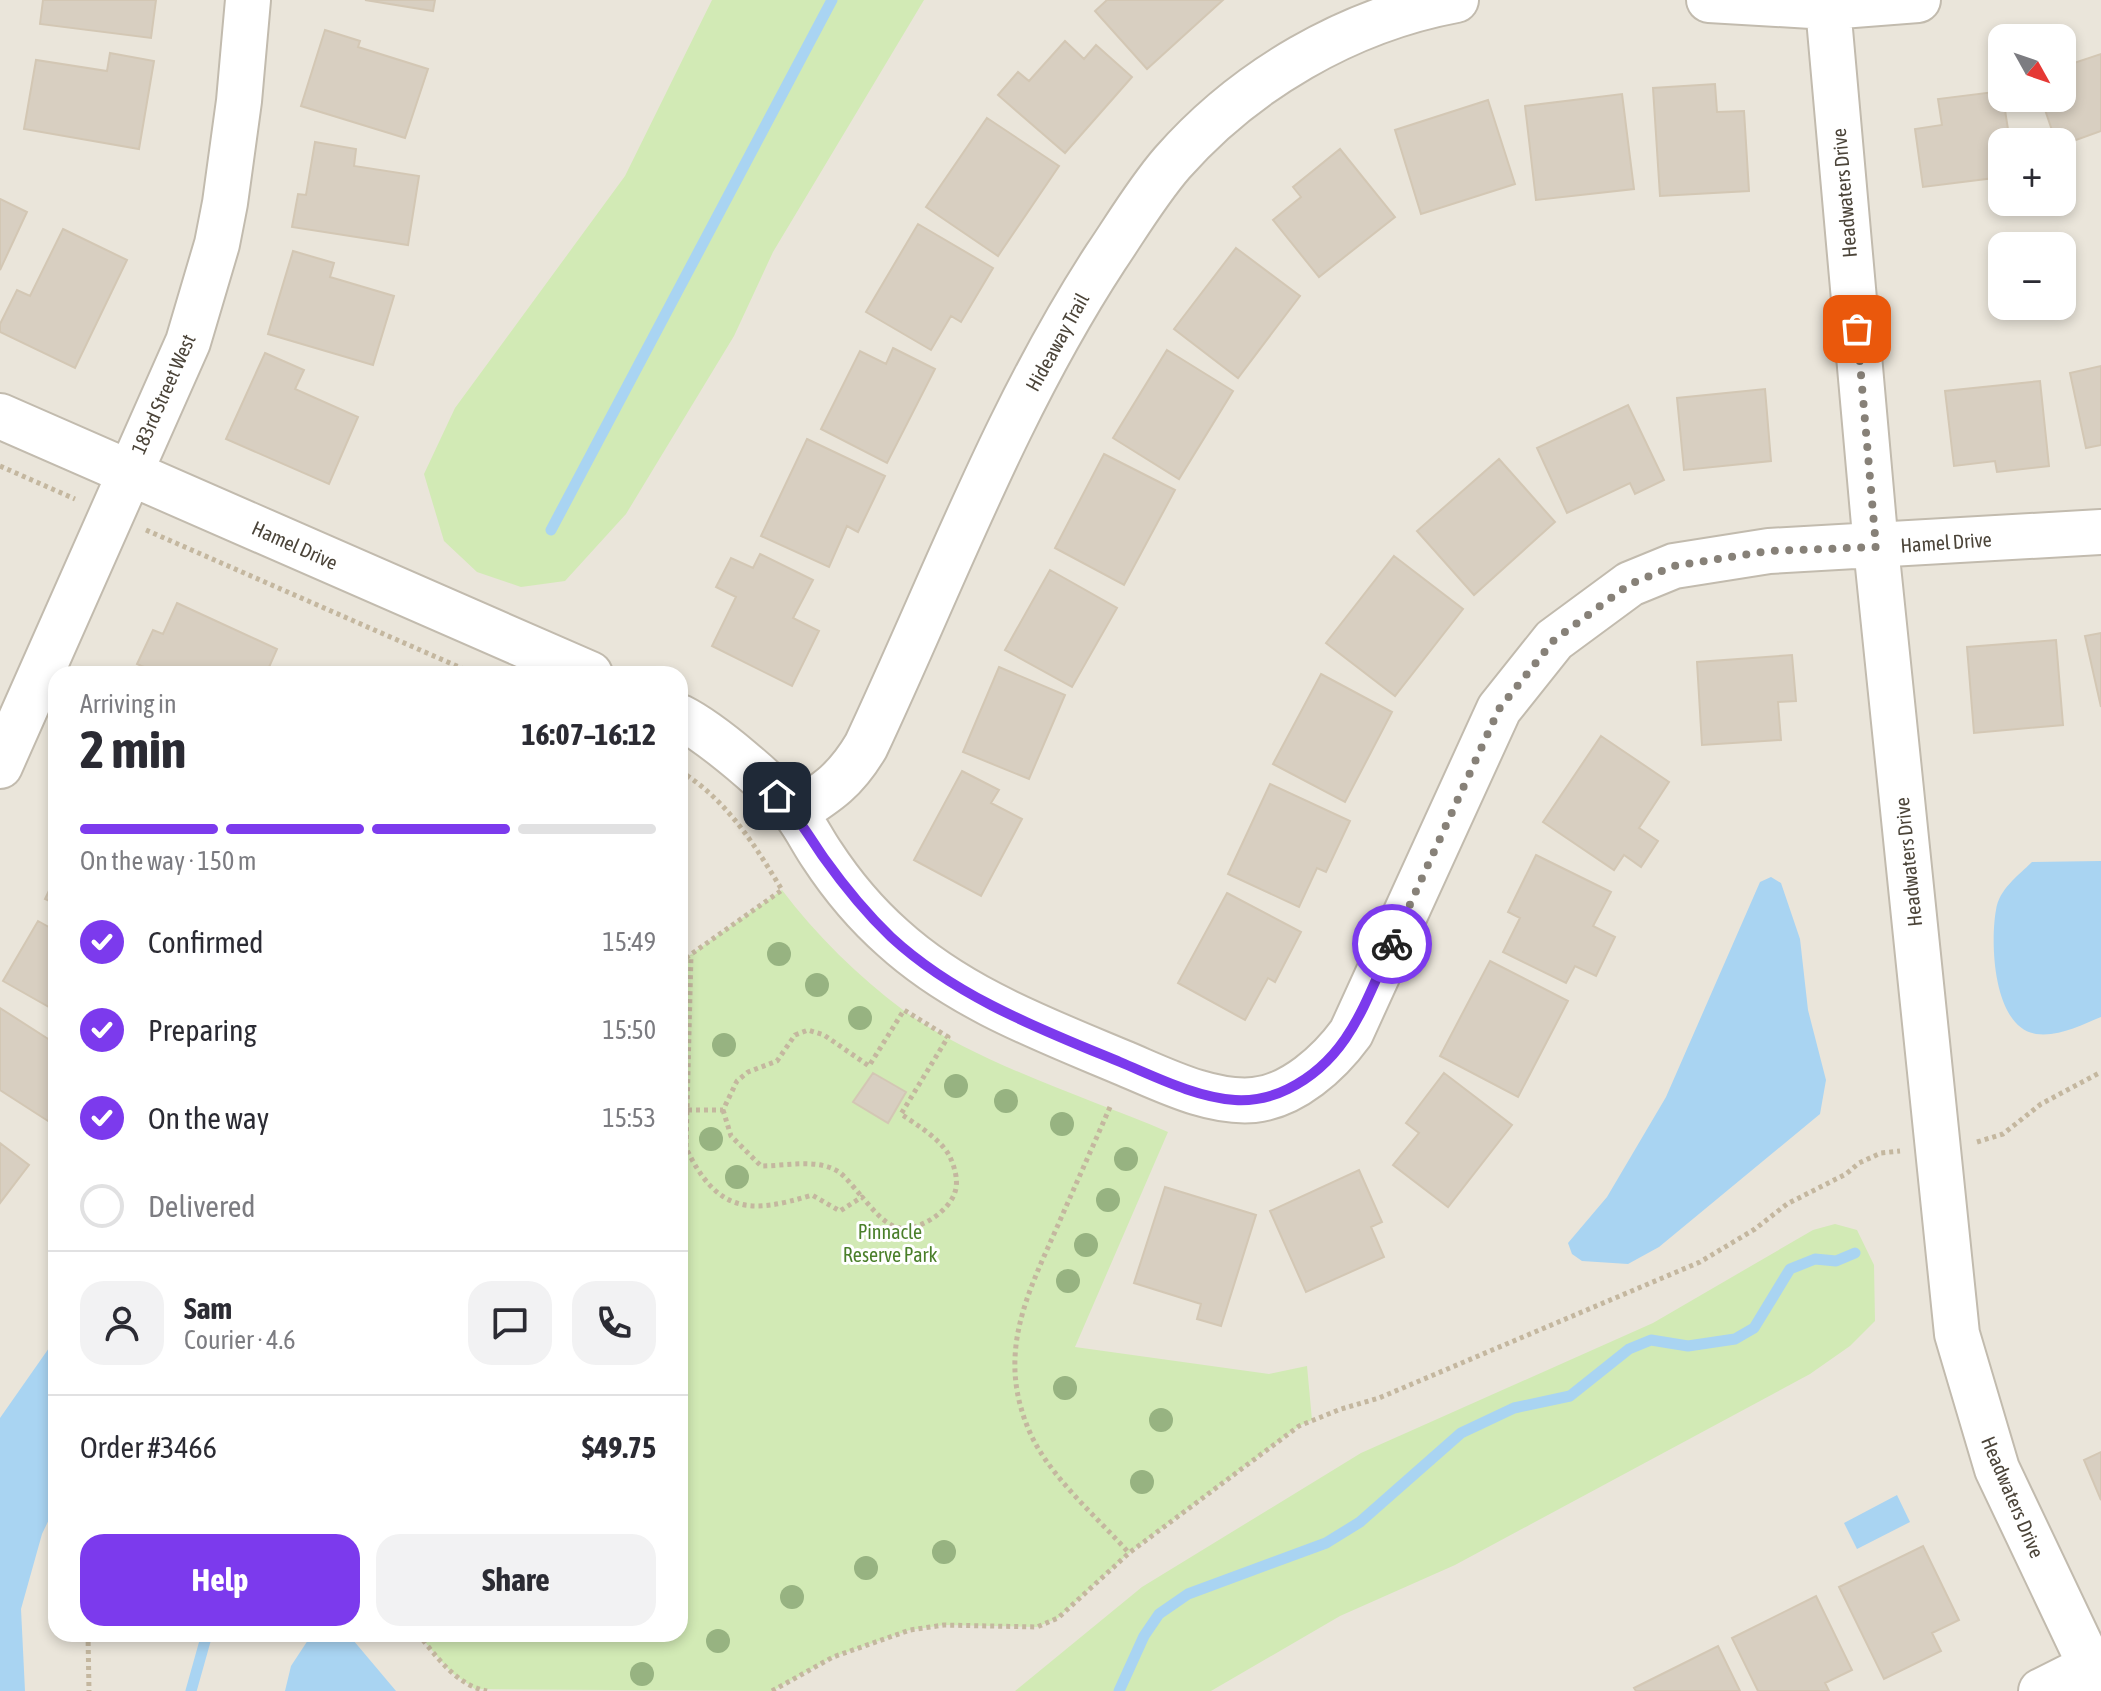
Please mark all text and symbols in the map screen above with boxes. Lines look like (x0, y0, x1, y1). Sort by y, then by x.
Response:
north arrow (1988, 24, 2076, 112)
map controls (1988, 24, 2076, 320)
street label: Headwaters Drive (1827, 127, 1861, 259)
button: + (1988, 128, 2076, 216)
button: − (1988, 232, 2076, 320)
street label: Hideaway Trail (1021, 288, 1094, 395)
pin (1823, 295, 1891, 363)
icon: bag (1835, 307, 1879, 351)
street label: 183rd Street West (126, 330, 200, 457)
street label: Hamel Drive (249, 516, 341, 574)
street label: Hamel Drive (1900, 527, 1992, 557)
text: Arriving in (80, 689, 177, 719)
text: 16:07–16:12 (521, 717, 656, 751)
text: 2 min (80, 719, 186, 779)
pin (743, 762, 811, 830)
icon: home (755, 774, 799, 818)
street label: Headwaters Drive (1890, 796, 1926, 928)
text: On the way · 150 m (80, 846, 257, 876)
courier (1352, 904, 1432, 984)
icon: check (80, 920, 124, 964)
icon: bike (1370, 922, 1414, 966)
text: Confirmed (148, 925, 263, 959)
text: 15:49 (602, 927, 656, 957)
icon: check (80, 1008, 124, 1052)
text: Preparing (148, 1013, 257, 1047)
text: 15:50 (602, 1015, 656, 1045)
icon: check (80, 1096, 124, 1140)
text: On the way (148, 1101, 269, 1135)
text: 15:53 (602, 1103, 656, 1133)
text: Delivered (148, 1189, 256, 1223)
park label: Pinnacle Reserve Park (843, 1220, 937, 1266)
button: person (80, 1281, 164, 1365)
button: chat (468, 1281, 552, 1365)
button: phone (572, 1281, 656, 1365)
text: Sam (184, 1291, 232, 1325)
text: Courier · 4.6 (184, 1325, 295, 1355)
text: Order #3466 (80, 1430, 217, 1464)
text: $49.75 (582, 1430, 656, 1464)
street label: Headwaters Drive (1977, 1433, 2049, 1561)
button: Help (80, 1534, 360, 1626)
button: Share (376, 1534, 656, 1626)

